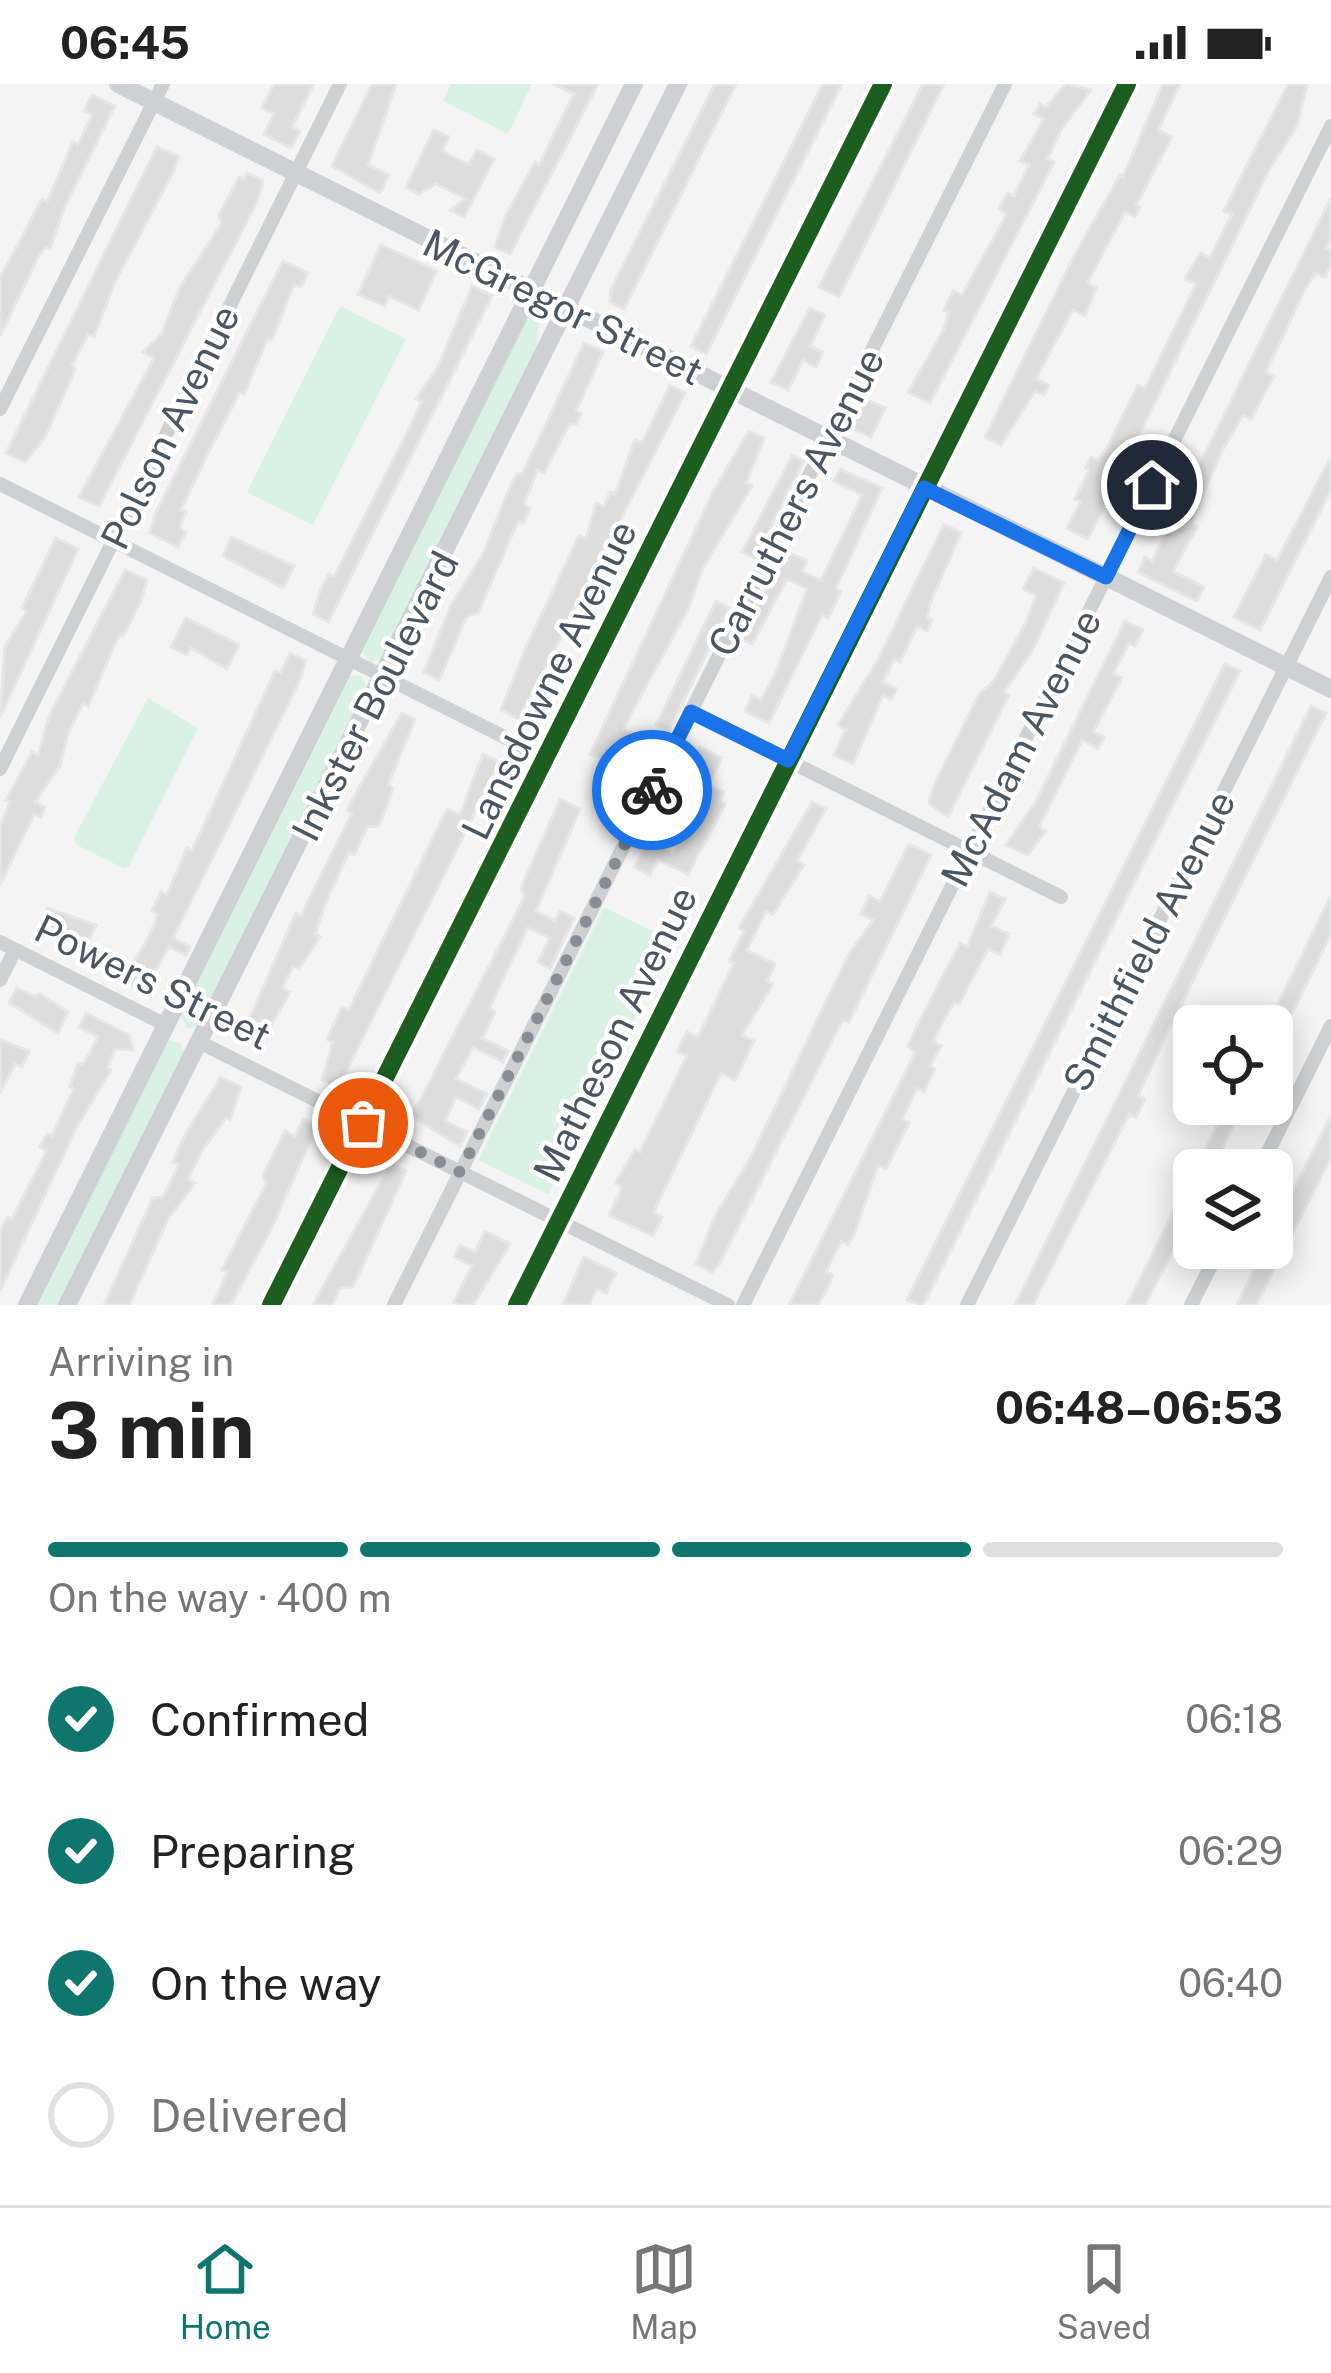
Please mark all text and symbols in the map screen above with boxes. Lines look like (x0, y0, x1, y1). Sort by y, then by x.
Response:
text: 06:45 (60, 16, 190, 69)
street label: McGregor Street (416, 219, 710, 395)
street label: Polson Avenue (91, 298, 249, 556)
street label: Carruthers Avenue (699, 340, 893, 664)
pin (1101, 434, 1203, 536)
icon: home (1119, 452, 1185, 518)
street label: Lansdowne Avenue (452, 513, 646, 847)
street label: Inkster Boulevard (282, 544, 468, 848)
street label: McAdam Avenue (931, 602, 1111, 894)
courier (592, 730, 712, 850)
icon: bike (619, 757, 685, 823)
street label: Smithfield Avenue (1053, 783, 1245, 1099)
street label: Matheson Avenue (524, 879, 706, 1189)
street label: Powers Street (28, 905, 278, 1059)
map controls (1173, 1005, 1293, 1269)
button: locate (1173, 1005, 1293, 1125)
pin (312, 1072, 414, 1174)
icon: bag (330, 1090, 396, 1156)
button: layers (1173, 1149, 1293, 1269)
text: Arriving in (48, 1339, 234, 1385)
text: 06:48–06:53 (995, 1381, 1283, 1434)
text: 3 min (48, 1384, 255, 1476)
text: On the way · 400 m (48, 1575, 392, 1621)
icon: check (48, 1686, 114, 1752)
text: Confirmed (150, 1693, 369, 1746)
text: 06:18 (1185, 1696, 1283, 1742)
icon: check (48, 1818, 114, 1884)
text: Preparing (150, 1825, 356, 1878)
text: 06:29 (1178, 1828, 1283, 1874)
icon: check (48, 1950, 114, 2016)
text: On the way (150, 1957, 382, 2010)
text: 06:40 (1178, 1960, 1283, 2006)
text: Delivered (150, 2089, 349, 2142)
tab: Home (180, 2236, 271, 2346)
tab: Map (630, 2236, 697, 2346)
tab: Saved (1057, 2236, 1151, 2346)

